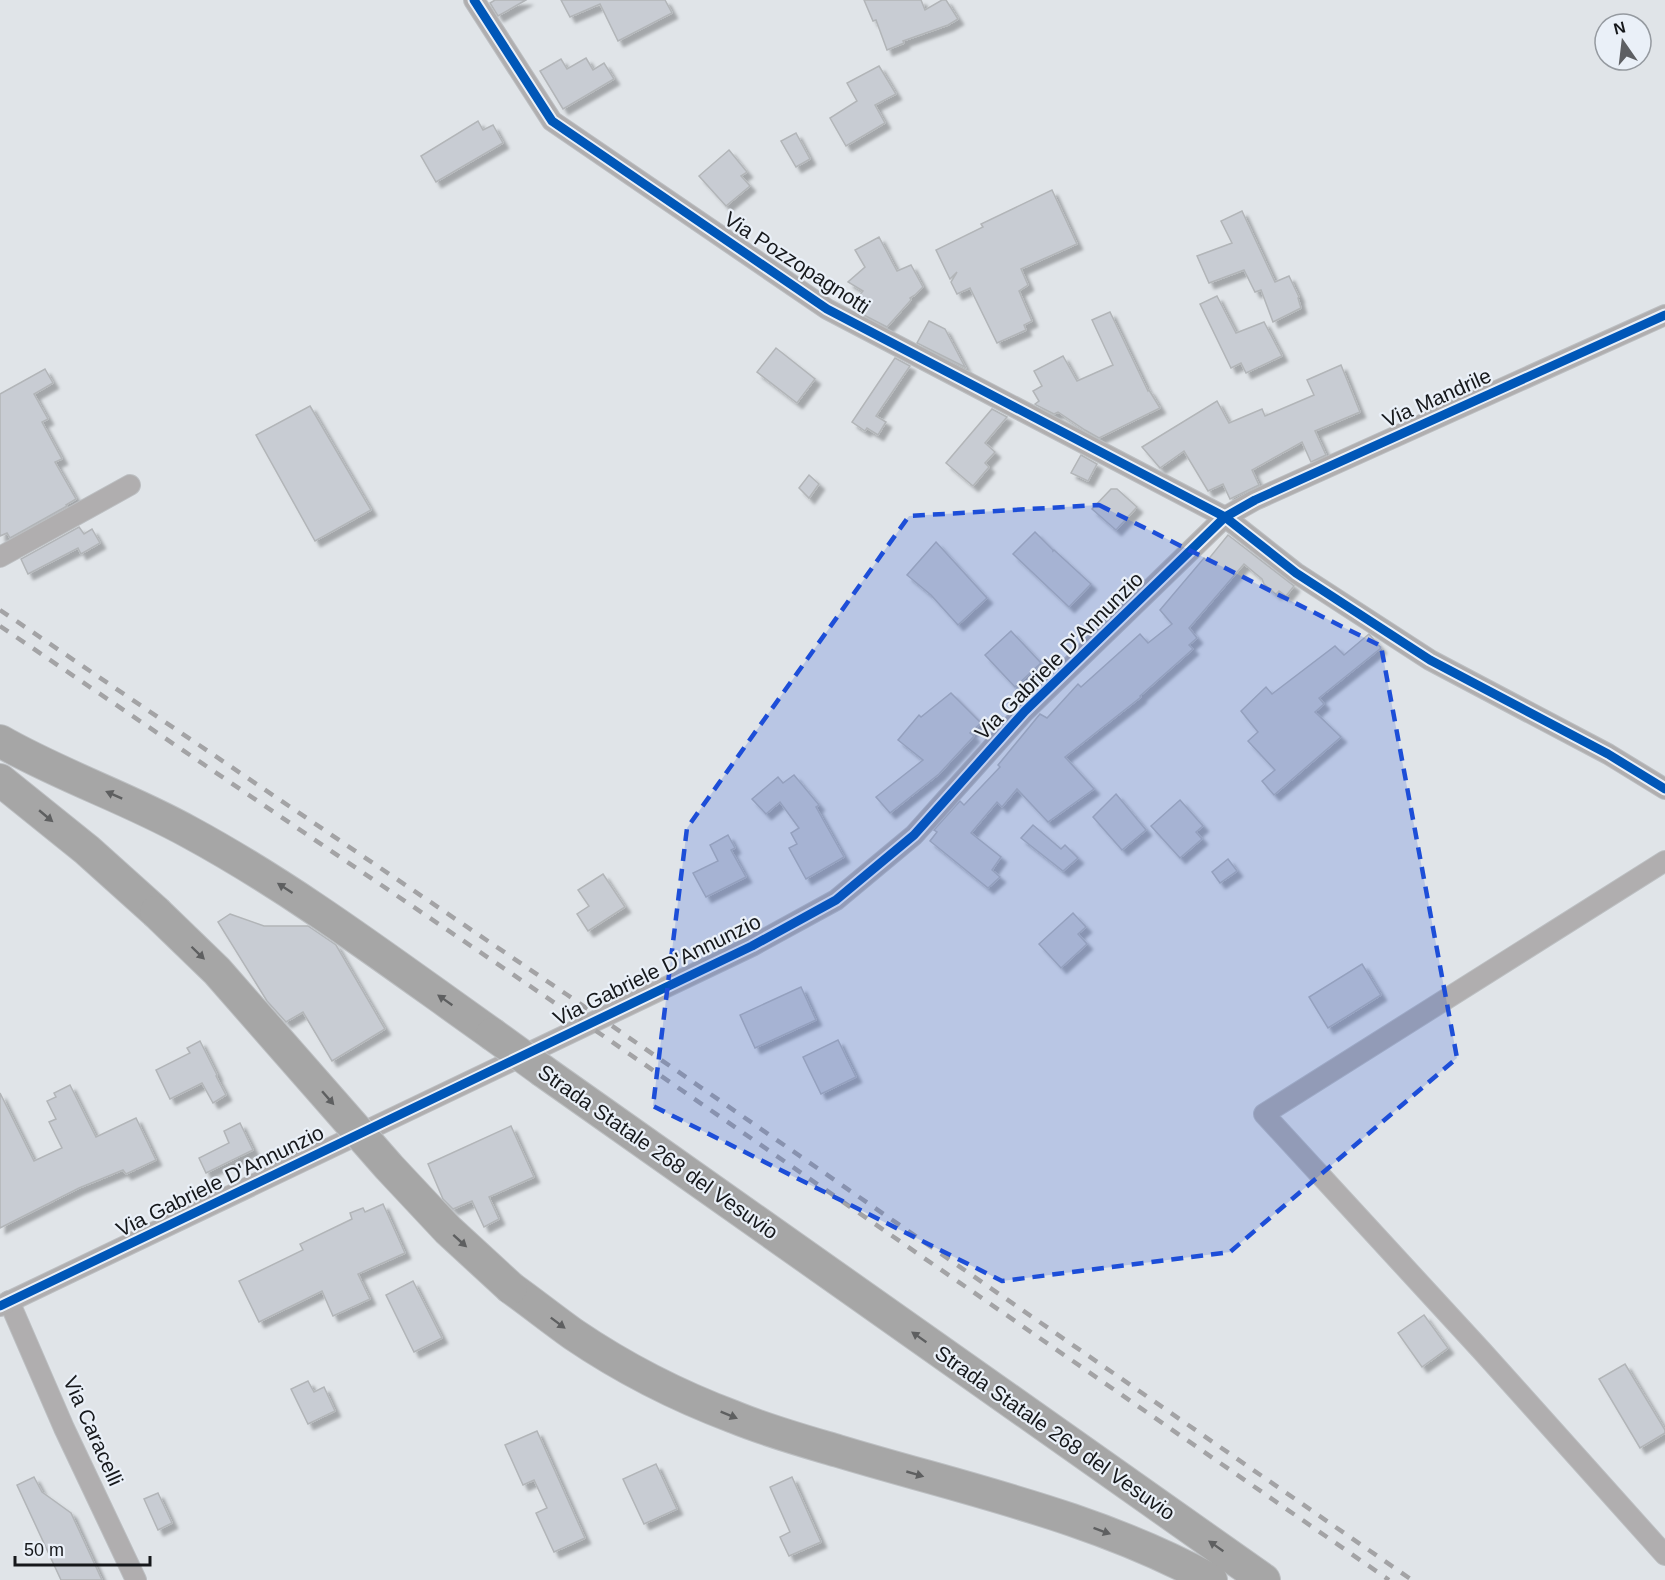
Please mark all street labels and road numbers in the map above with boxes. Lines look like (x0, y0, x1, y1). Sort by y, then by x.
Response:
street label: Via Pozzopagnotti (720, 207, 874, 318)
street label: Via Mandrile (1379, 363, 1495, 432)
street label: Via Gabriele D'Annunzio (970, 567, 1147, 744)
street label: Via Gabriele D'Annunzio (549, 909, 764, 1030)
street label: Strada Statale 268 del Vesuvio (534, 1060, 783, 1243)
street label: Via Gabriele D'Annunzio (112, 1120, 327, 1241)
street label: Strada Statale 268 del Vesuvio (931, 1341, 1180, 1524)
street label: Via Caracelli (59, 1372, 128, 1489)

